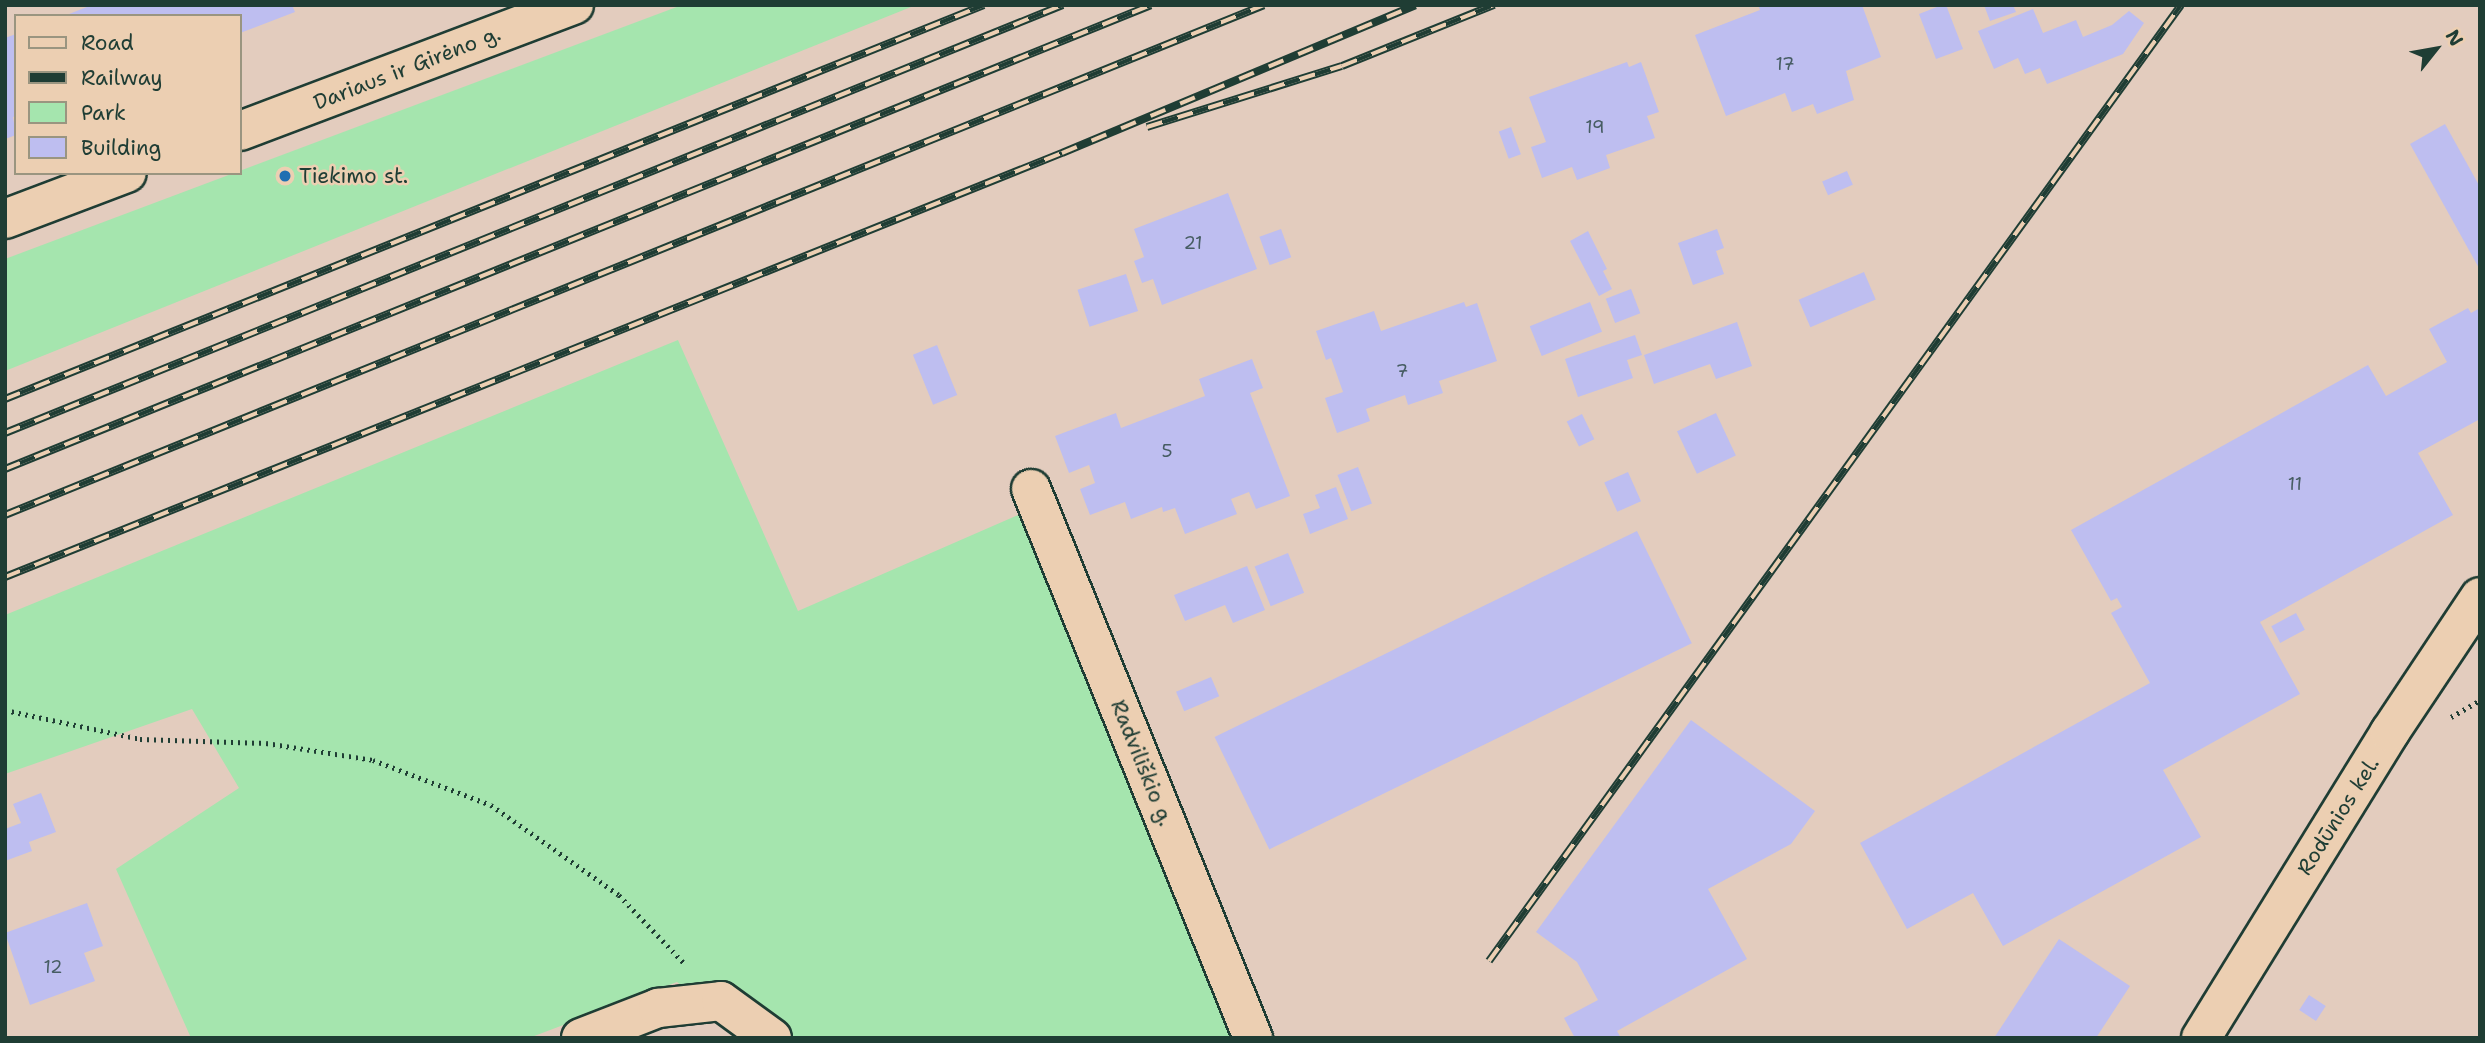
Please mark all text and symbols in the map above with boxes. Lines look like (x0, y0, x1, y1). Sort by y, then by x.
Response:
legend (14, 14, 242, 175)
north arrow (2401, 14, 2471, 84)
street label: Dariaus ir Girėno g. (310, 21, 504, 115)
text: N (2440, 25, 2469, 51)
text: Road (81, 29, 134, 57)
house number: 17 (1775, 53, 1795, 75)
text: Railway (81, 64, 163, 92)
text: Park (81, 99, 126, 127)
house number: 19 (1585, 116, 1605, 138)
text: Building (81, 134, 161, 162)
place label: Tiekimo st. (299, 163, 408, 189)
marker: Tiekimo st. (277, 168, 293, 184)
house number: 21 (1183, 232, 1203, 254)
house number: 7 (1396, 360, 1408, 382)
house number: 5 (1161, 440, 1173, 462)
house number: 11 (2288, 473, 2302, 495)
street label: Radviliškio g. (1105, 696, 1179, 830)
street label: Rodūnios kel. (2292, 752, 2384, 880)
house number: 12 (43, 956, 63, 978)

